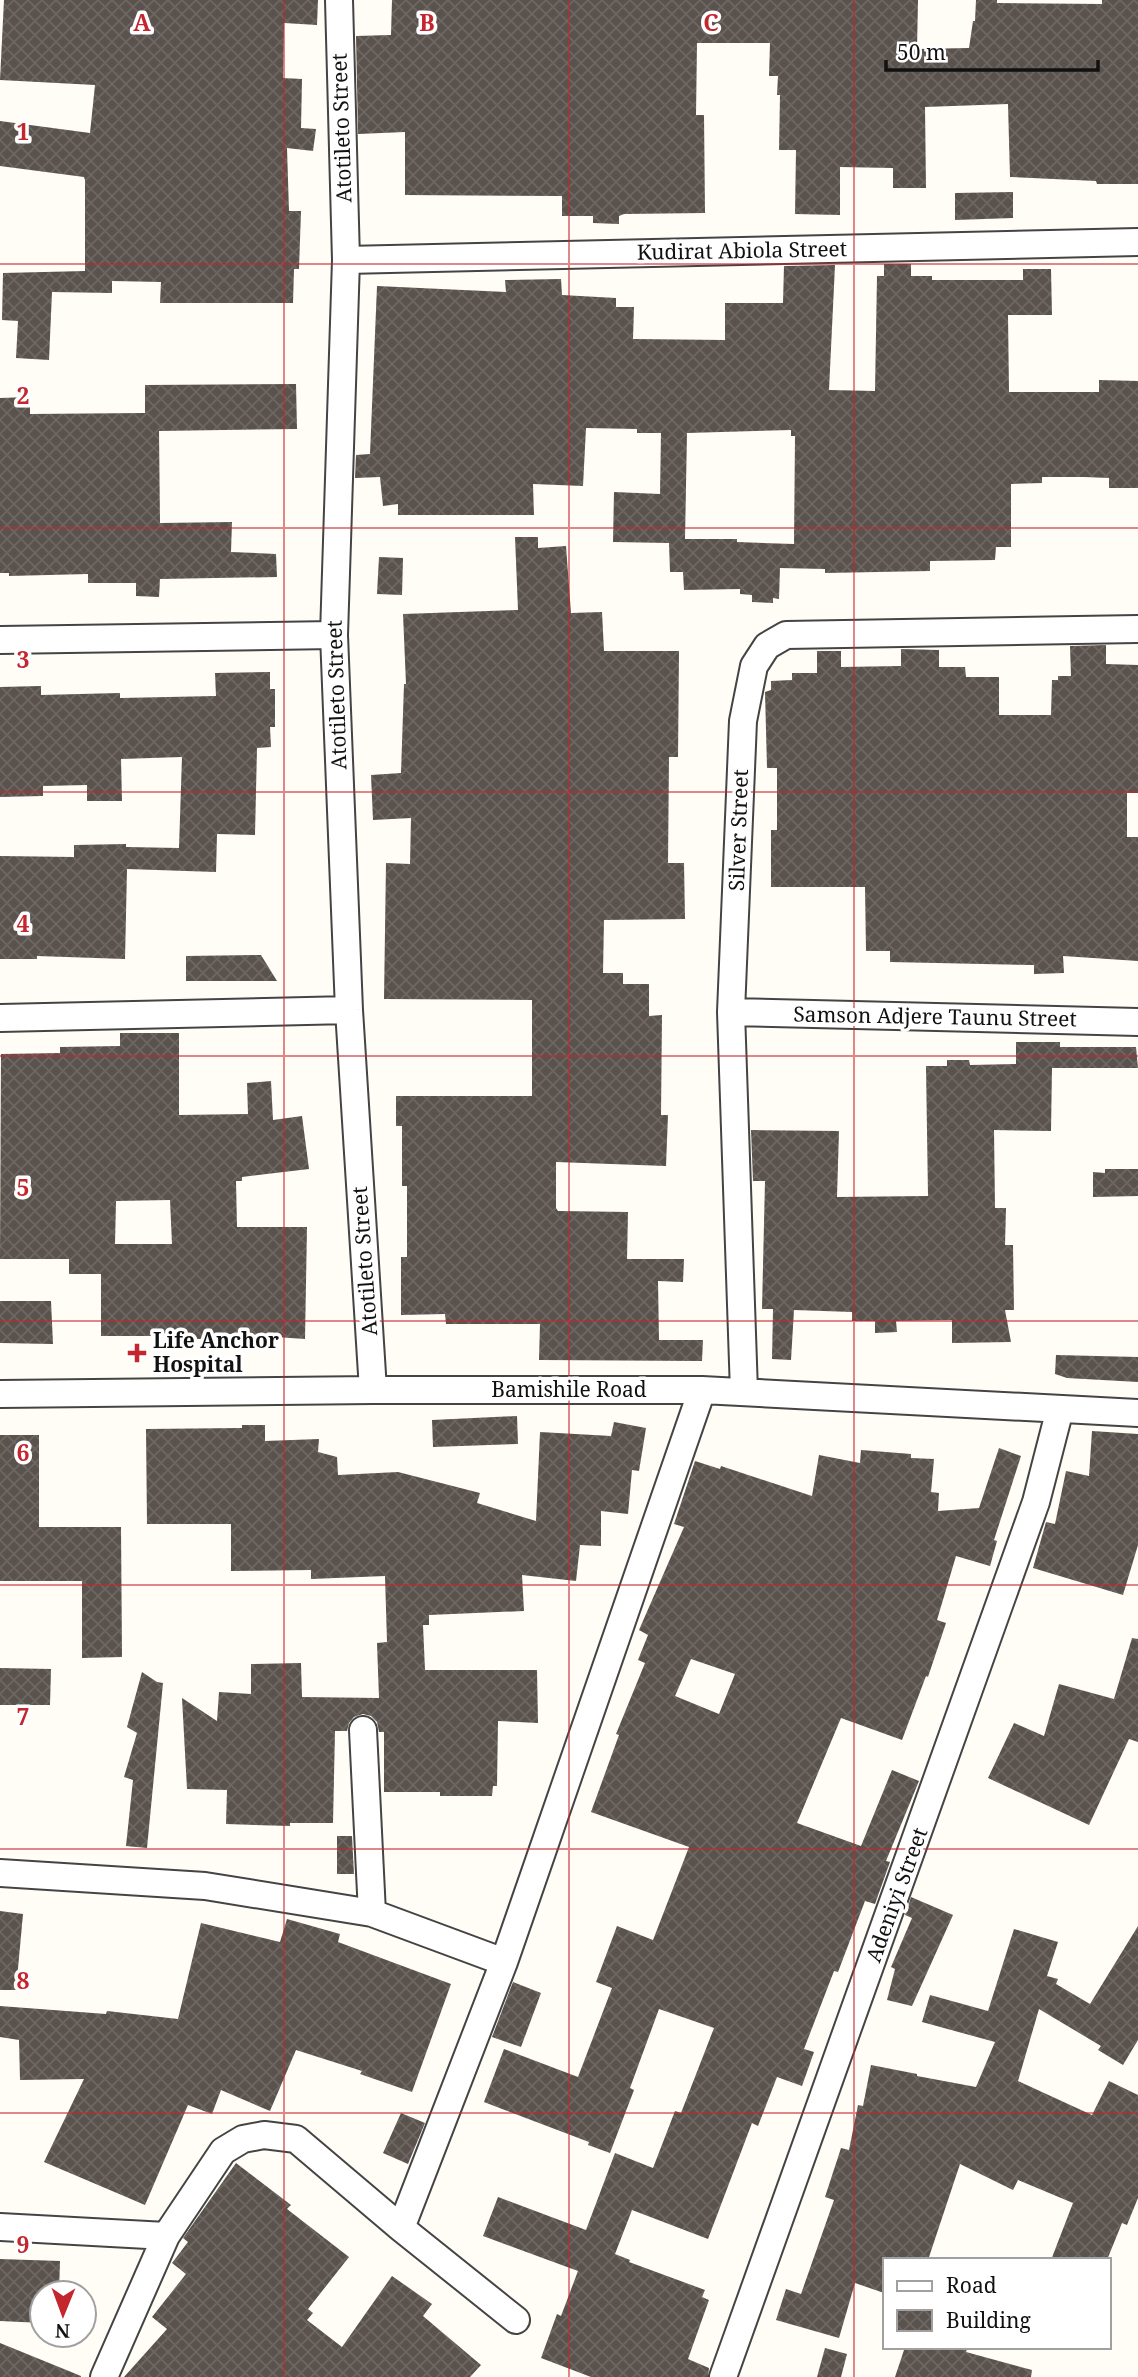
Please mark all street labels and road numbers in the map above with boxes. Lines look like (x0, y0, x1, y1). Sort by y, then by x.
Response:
street label: Atotileto Street (324, 53, 358, 203)
street label: Kudirat Abiola Street (637, 234, 847, 266)
street label: Atotileto Street (319, 620, 353, 770)
street label: Silver Street (722, 769, 754, 891)
street label: Samson Adjere Taunu Street (793, 1000, 1077, 1032)
street label: Atotileto Street (345, 1185, 383, 1337)
street label: Bamishile Road (491, 1375, 647, 1403)
street label: Adeniyi Street (859, 1823, 933, 1966)

